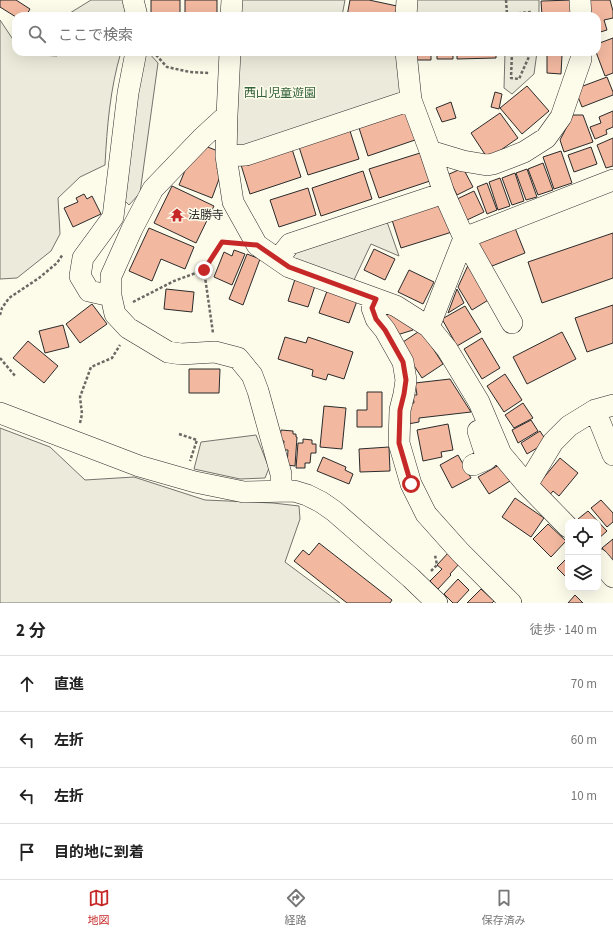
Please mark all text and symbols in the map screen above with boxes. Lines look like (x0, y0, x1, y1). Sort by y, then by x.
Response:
search box (12, 12, 601, 56)
icon: search (26, 23, 48, 45)
text: ここで検索 (58, 25, 133, 46)
park label: 西山児童遊園 (244, 85, 316, 102)
temple icon: 法勝寺 (169, 207, 185, 223)
place label: 法勝寺 (188, 207, 224, 224)
route end (195, 261, 213, 279)
route start (402, 475, 420, 493)
map controls (565, 519, 601, 591)
button: locate (565, 519, 601, 555)
button: layers (565, 555, 601, 591)
text: 2 分 (16, 619, 45, 643)
text: 徒歩 · 140 m (530, 621, 597, 639)
icon: ahead (16, 673, 38, 695)
text: 直進 (54, 674, 84, 695)
text: 70 m (571, 675, 597, 693)
icon: left (16, 729, 38, 751)
text: 左折 (54, 730, 84, 751)
text: 60 m (571, 731, 597, 749)
icon: left (16, 785, 38, 807)
text: 左折 (54, 786, 84, 807)
text: 10 m (571, 787, 597, 805)
icon: arrive (16, 841, 38, 863)
text: 目的地に到着 (54, 842, 144, 863)
tab: 地図 (88, 887, 110, 928)
tab: 経路 (285, 887, 307, 928)
tab: 保存済み (482, 887, 526, 928)

